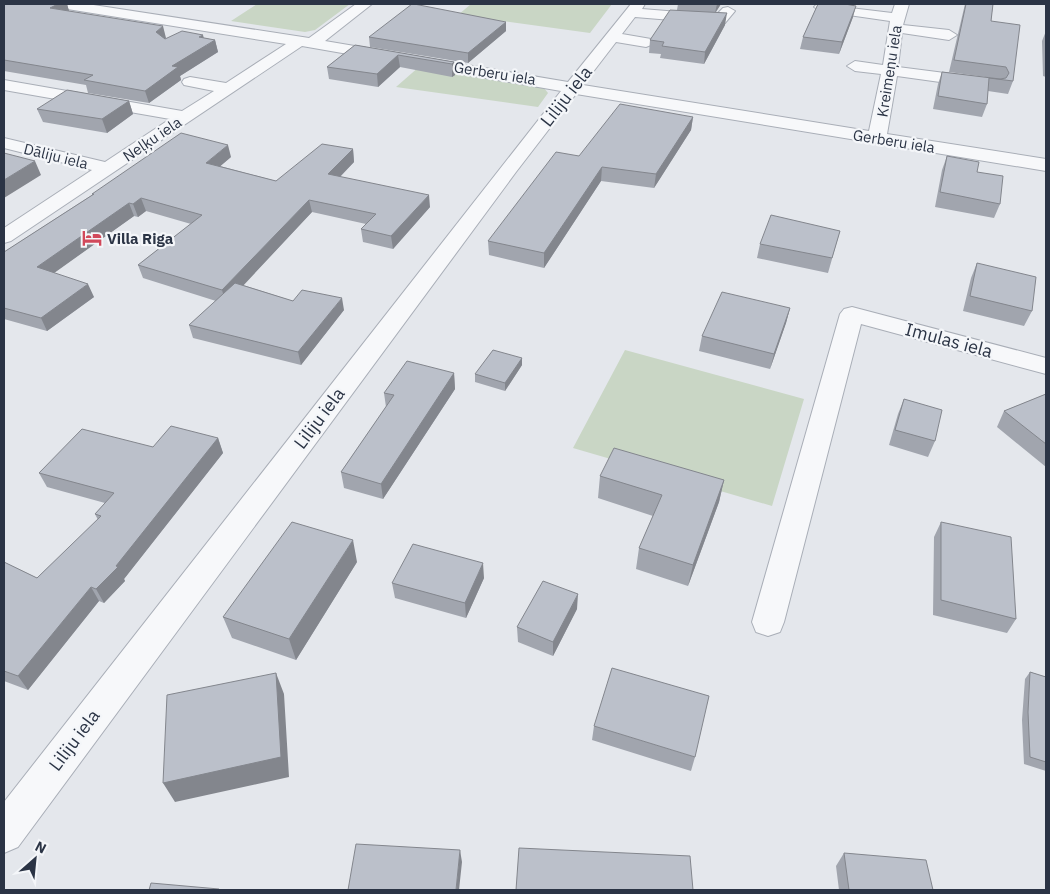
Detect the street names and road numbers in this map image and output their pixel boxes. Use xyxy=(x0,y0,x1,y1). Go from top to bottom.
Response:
street label: Kreimeņu iela xyxy=(872,24,906,118)
street label: Gerberu iela xyxy=(453,57,537,89)
street label: Liliju iela xyxy=(535,61,597,131)
street label: Neļķu iela xyxy=(119,112,185,166)
street label: Gerberu iela xyxy=(852,125,936,157)
street label: Dāliju iela xyxy=(22,139,90,173)
street label: Imulas iela xyxy=(903,317,996,363)
street label: Liliju iela xyxy=(289,383,350,453)
street label: Liliju iela xyxy=(44,705,105,775)

